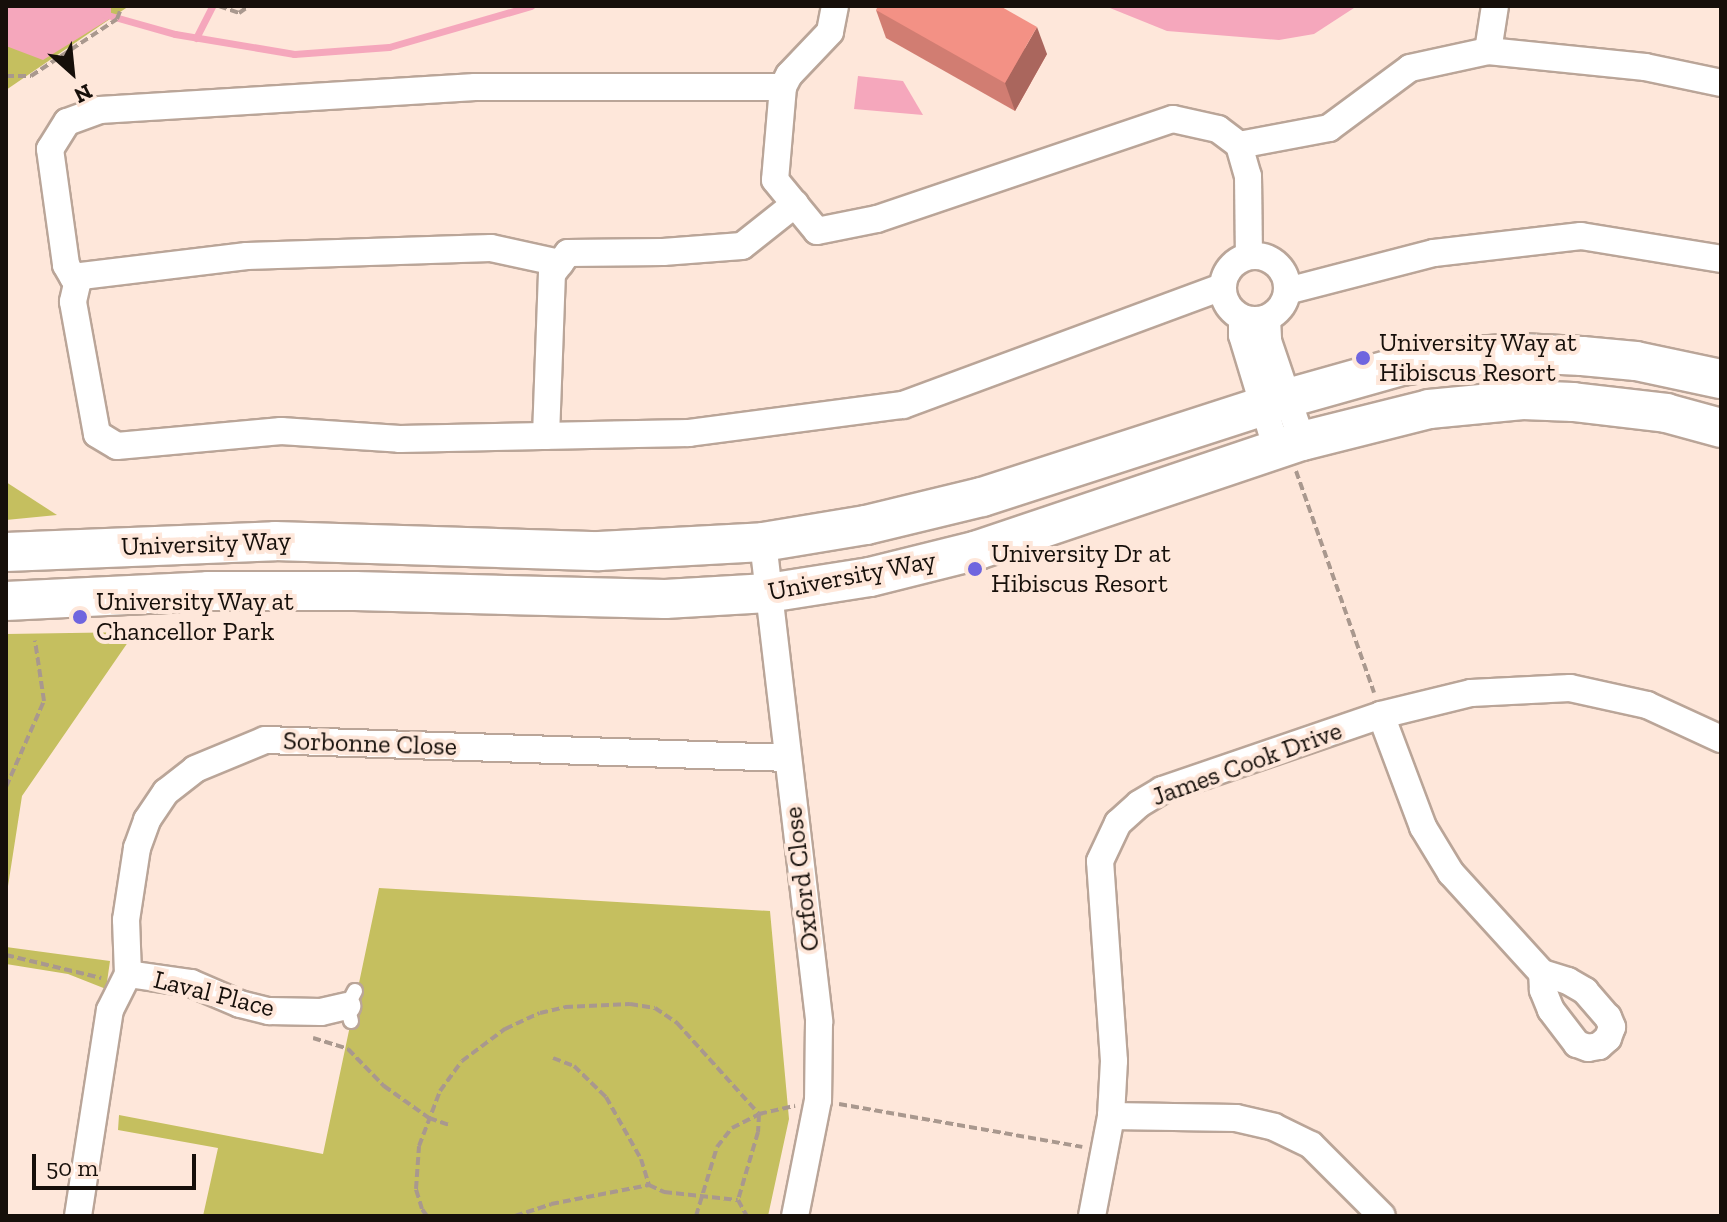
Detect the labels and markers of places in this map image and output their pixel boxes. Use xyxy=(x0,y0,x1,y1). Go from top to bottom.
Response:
place label: University Way at Hibiscus Resort xyxy=(1379,327,1579,388)
marker: University Way at Hibiscus Resort xyxy=(1354,349,1372,367)
place label: University Dr at Hibiscus Resort xyxy=(991,538,1172,600)
marker: University Dr at Hibiscus Resort xyxy=(966,560,984,578)
place label: University Way at Chancellor Park xyxy=(96,586,296,648)
marker: University Way at Chancellor Park xyxy=(71,608,89,626)

